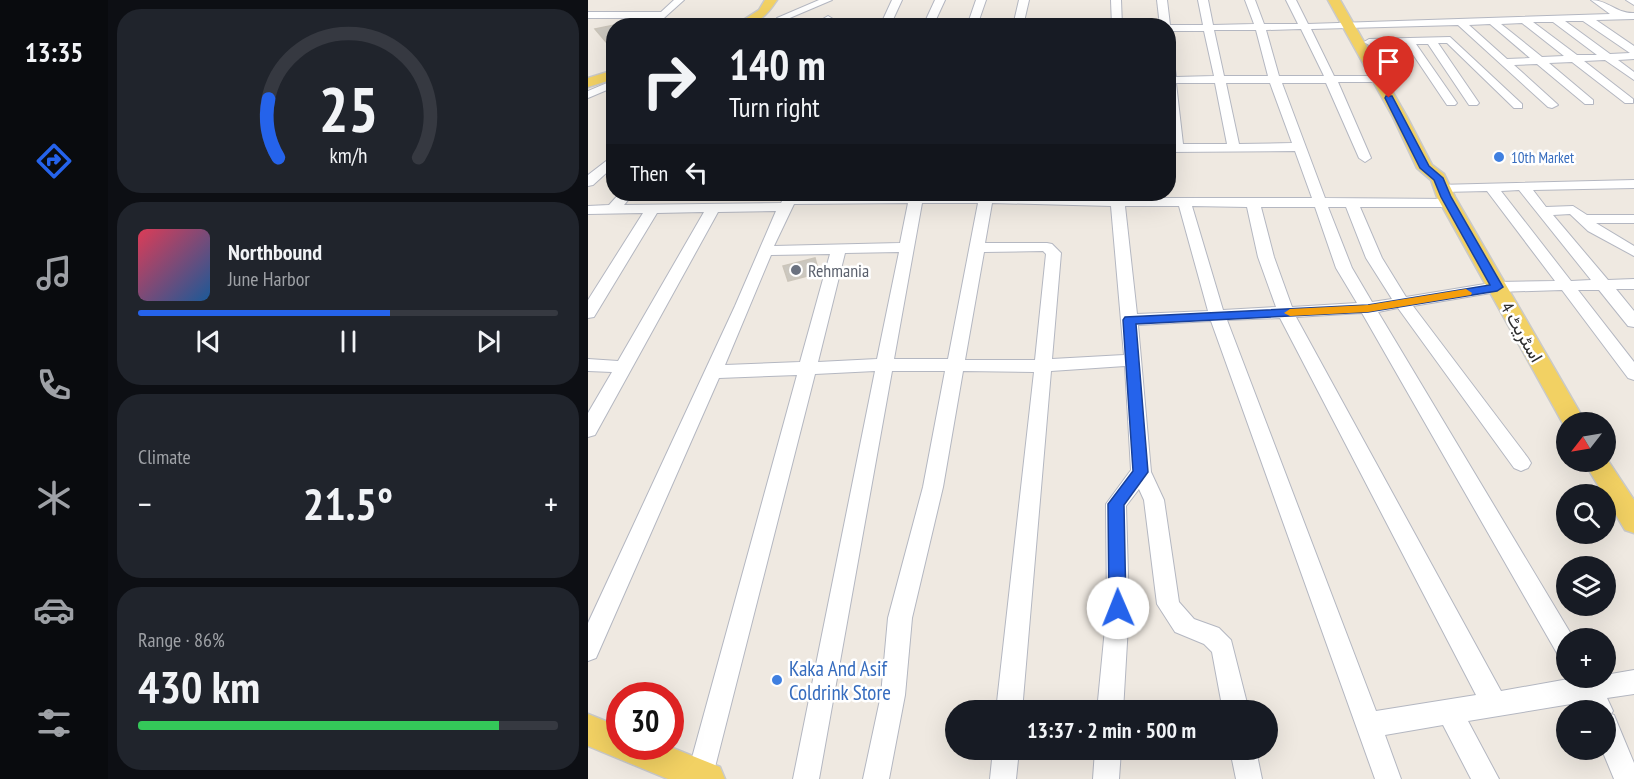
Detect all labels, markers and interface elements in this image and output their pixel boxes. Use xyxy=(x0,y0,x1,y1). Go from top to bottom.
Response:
text: 13:35 xyxy=(25,35,83,69)
pin xyxy=(1363,36,1414,98)
text: 140 m xyxy=(729,37,826,92)
icon: right xyxy=(630,42,708,120)
icon: arrive xyxy=(1372,45,1405,78)
text: 25 xyxy=(318,68,378,149)
text: Turn right xyxy=(729,90,820,124)
icon: directions xyxy=(33,140,75,182)
text: km/h xyxy=(329,141,367,169)
place label: 10th Market xyxy=(1511,148,1574,167)
marker: 10th Market xyxy=(1492,150,1506,164)
icon: left xyxy=(680,156,713,189)
text: Then xyxy=(630,159,668,187)
text: Northbound xyxy=(228,238,322,266)
icon: music xyxy=(33,252,75,294)
place label: Rehmania xyxy=(808,259,869,282)
marker: Rehmania xyxy=(789,263,803,277)
text: June Harbor xyxy=(228,266,310,292)
street label: اسٹریٹ 4 xyxy=(1496,298,1548,366)
icon: previous xyxy=(192,325,225,358)
icon: pause xyxy=(332,325,365,358)
icon: next xyxy=(472,325,505,358)
icon: phone xyxy=(33,364,75,406)
north arrow xyxy=(1556,412,1616,472)
map controls xyxy=(1556,412,1616,760)
text: Climate xyxy=(138,444,191,470)
text: 21.5° xyxy=(303,474,393,532)
icon: climate xyxy=(33,477,75,519)
text: − xyxy=(138,482,152,525)
text: + xyxy=(544,482,558,525)
button: search xyxy=(1556,484,1616,544)
button: layers xyxy=(1556,556,1616,616)
position arrow xyxy=(1086,576,1150,640)
icon: car xyxy=(33,589,75,631)
text: Range · 86% xyxy=(138,627,225,653)
button: + xyxy=(1556,628,1616,688)
place label: Kaka And Asif Coldrink Store xyxy=(789,655,891,706)
text: 430 km xyxy=(138,657,260,715)
marker: Kaka And Asif Coldrink Store xyxy=(770,673,784,687)
speed limit sign: 30 xyxy=(606,682,684,760)
button: − xyxy=(1556,700,1616,760)
icon: filters xyxy=(33,702,75,744)
text: 13:37 · 2 min · 500 m xyxy=(1027,716,1196,744)

